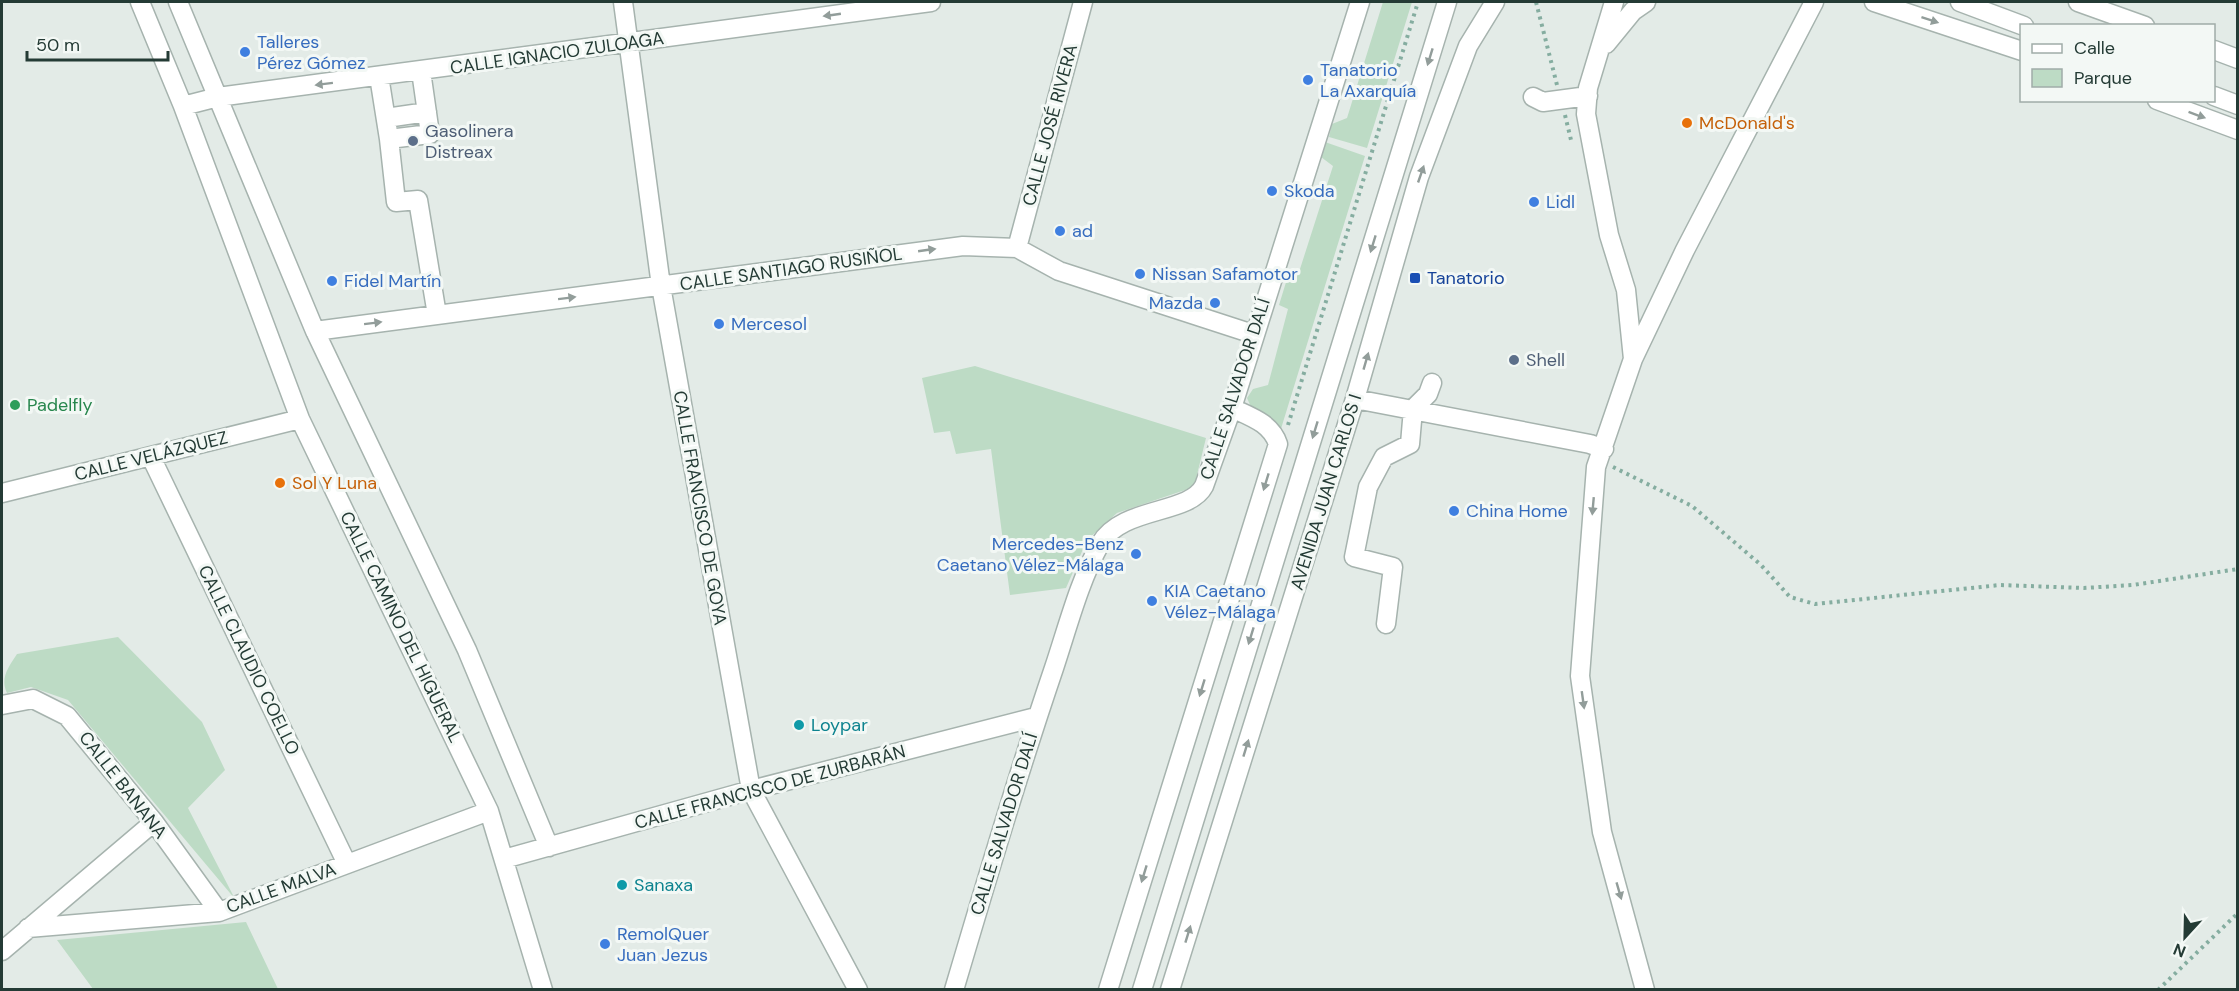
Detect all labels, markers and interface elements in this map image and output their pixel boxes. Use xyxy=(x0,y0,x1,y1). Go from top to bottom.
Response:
one-way arrow xyxy=(822,11,841,20)
one-way arrow xyxy=(1921,15,1939,25)
scale bar xyxy=(27,24,168,62)
legend xyxy=(2020,24,2215,102)
street label: CALLE IGNACIO ZULOAGA xyxy=(449,26,665,80)
place label: Talleres Pérez Gómez xyxy=(257,30,366,75)
text: 50 m xyxy=(36,33,80,57)
text: Calle xyxy=(2074,36,2115,60)
street label: CALLE JOSÉ RIVERA xyxy=(1017,41,1083,209)
marker: Talleres Pérez Gómez xyxy=(238,45,252,59)
one-way arrow xyxy=(1425,48,1434,66)
place label: Tanatorio La Axarquía xyxy=(1320,58,1416,103)
text: Parque xyxy=(2074,66,2132,90)
marker: Tanatorio La Axarquía xyxy=(1301,73,1315,87)
one-way arrow xyxy=(314,79,333,88)
place label: McDonald's xyxy=(1699,111,1795,135)
one-way arrow xyxy=(2188,111,2206,121)
marker: McDonald's xyxy=(1680,116,1694,130)
place label: Gasolinera Distreax xyxy=(425,119,514,164)
marker: Gasolinera Distreax xyxy=(406,134,420,148)
one-way arrow xyxy=(1416,165,1426,183)
place label: Skoda xyxy=(1284,179,1335,203)
marker: Skoda xyxy=(1265,184,1279,198)
place label: Lidl xyxy=(1546,190,1575,214)
marker: Lidl xyxy=(1527,195,1541,209)
place label: ad xyxy=(1072,219,1093,243)
marker: ad xyxy=(1053,224,1067,238)
one-way arrow xyxy=(1368,235,1377,253)
street label: CALLE SANTIAGO RUSIÑOL xyxy=(678,242,904,296)
one-way arrow xyxy=(917,246,936,255)
place label: Nissan Safamotor xyxy=(1152,262,1298,286)
place label: Tanatorio xyxy=(1427,266,1505,290)
marker: Nissan Safamotor xyxy=(1133,267,1147,281)
place label: Fidel Martín xyxy=(344,269,441,293)
marker: Tanatorio xyxy=(1408,271,1422,285)
marker: Fidel Martín xyxy=(325,274,339,288)
place label: Mazda xyxy=(1149,291,1203,315)
one-way arrow xyxy=(557,294,576,303)
street label: CALLE SALVADOR DALÍ xyxy=(1194,294,1276,483)
marker: Mazda xyxy=(1208,296,1222,310)
place label: Mercesol xyxy=(731,312,807,336)
marker: Mercesol xyxy=(712,317,726,331)
one-way arrow xyxy=(364,319,383,328)
place label: Shell xyxy=(1526,348,1565,372)
one-way arrow xyxy=(1362,352,1371,370)
marker: Shell xyxy=(1507,353,1521,367)
street label: CALLE FRANCISCO DE GOYA xyxy=(668,389,732,627)
street label: AVENIDA JUAN CARLOS I xyxy=(1285,391,1367,593)
place label: Padelfly xyxy=(27,393,92,417)
marker: Padelfly xyxy=(8,398,22,412)
one-way arrow xyxy=(1310,421,1319,439)
street label: CALLE VELÁZQUEZ xyxy=(72,425,230,487)
place label: Sol Y Luna xyxy=(292,471,377,495)
one-way arrow xyxy=(1261,473,1271,491)
marker: Sol Y Luna xyxy=(273,476,287,490)
one-way arrow xyxy=(1589,496,1598,515)
place label: China Home xyxy=(1466,499,1568,523)
marker: China Home xyxy=(1447,504,1461,518)
street label: CALLE CAMINO DEL HIGUERAL xyxy=(334,507,468,747)
place label: Mercedes-Benz Caetano Vélez-Málaga xyxy=(937,532,1124,577)
marker: Mercedes-Benz Caetano Vélez-Málaga xyxy=(1129,547,1143,561)
street label: CALLE CLAUDIO COELLO xyxy=(193,561,305,759)
place label: KIA Caetano Vélez-Málaga xyxy=(1164,579,1276,624)
marker: KIA Caetano Vélez-Málaga xyxy=(1145,594,1159,608)
one-way arrow xyxy=(1246,627,1255,645)
one-way arrow xyxy=(1197,679,1206,697)
one-way arrow xyxy=(1579,691,1588,710)
place label: Loypar xyxy=(811,713,868,737)
marker: Loypar xyxy=(792,718,806,732)
street label: CALLE BANANA xyxy=(74,726,172,844)
street label: CALLE SALVADOR DALÍ xyxy=(965,729,1043,918)
street label: CALLE FRANCISCO DE ZURBARÁN xyxy=(632,739,908,835)
one-way arrow xyxy=(1242,739,1251,757)
street label: CALLE MALVA xyxy=(223,857,339,919)
one-way arrow xyxy=(1139,865,1148,883)
place label: Sanaxa xyxy=(634,873,693,897)
marker: Sanaxa xyxy=(615,878,629,892)
one-way arrow xyxy=(1615,882,1624,900)
north arrow xyxy=(2155,907,2215,967)
place label: RemolQuer Juan Jezus xyxy=(617,922,710,967)
one-way arrow xyxy=(1183,925,1193,943)
marker: RemolQuer Juan Jezus xyxy=(598,937,612,951)
text: N xyxy=(2170,939,2189,962)

